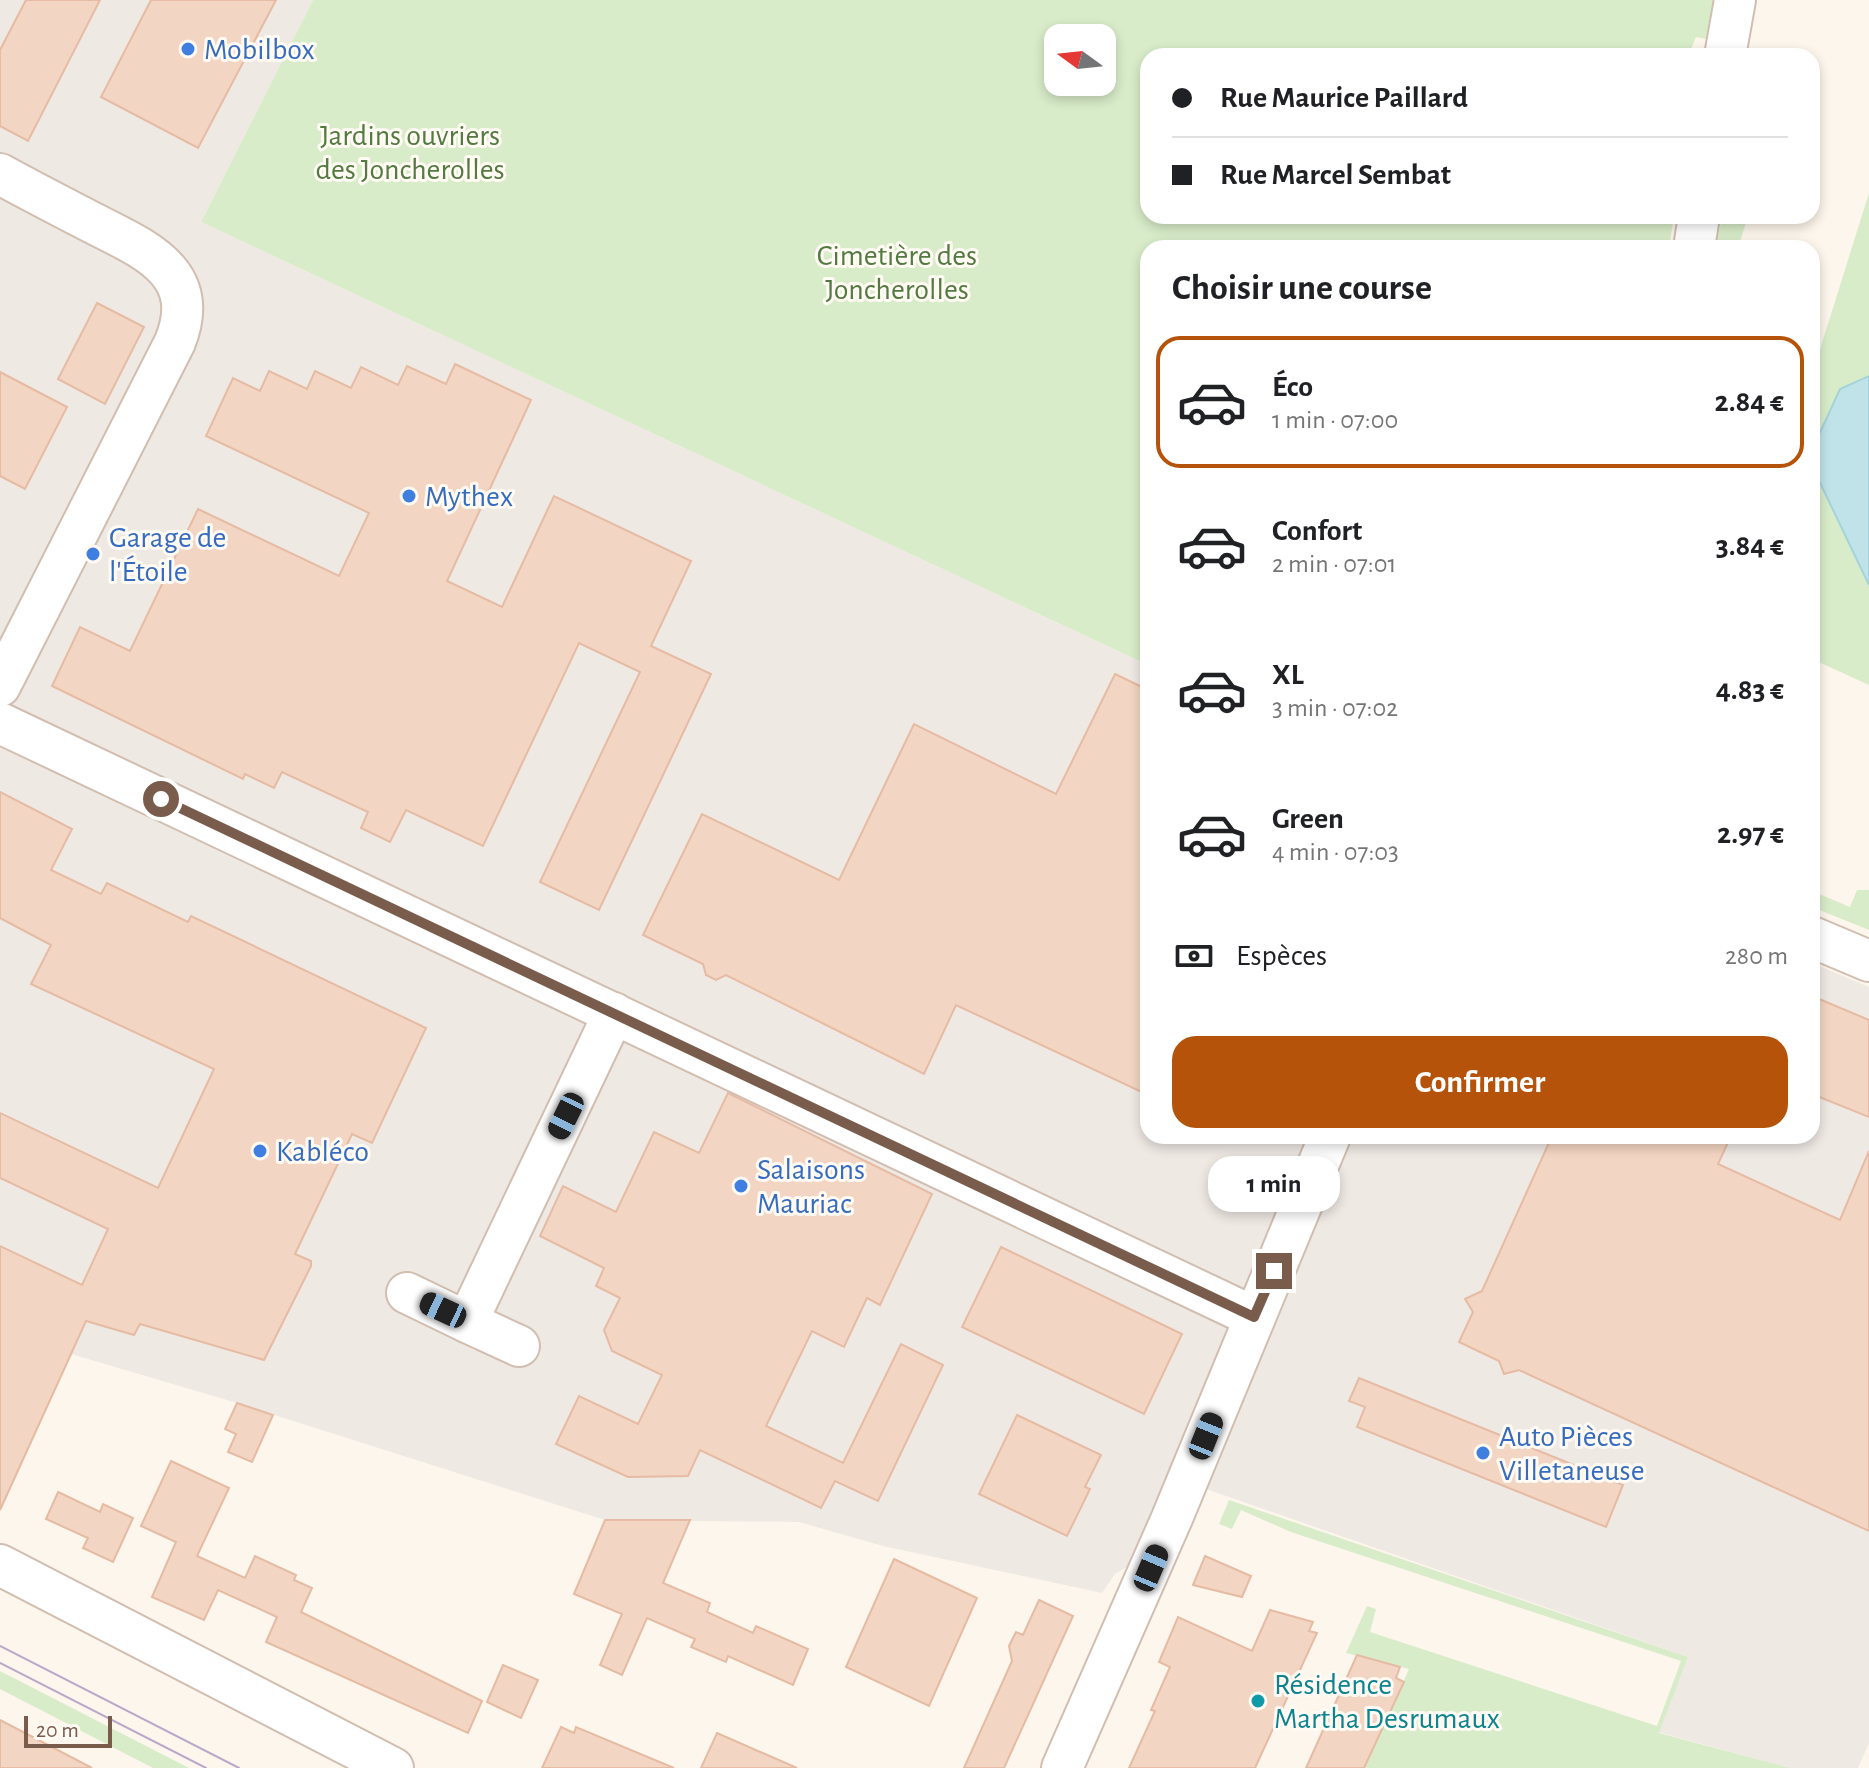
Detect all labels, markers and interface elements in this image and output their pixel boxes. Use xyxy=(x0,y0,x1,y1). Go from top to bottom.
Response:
north arrow xyxy=(1044,24,1116,96)
map controls xyxy=(1044,24,1116,96)
place label: Mobilbox xyxy=(204,35,315,65)
marker: Mobilbox xyxy=(179,40,197,58)
text: Rue Maurice Paillard xyxy=(1220,83,1468,113)
park label: Jardins ouvriers des Joncherolles xyxy=(315,121,505,185)
text: Rue Marcel Sembat xyxy=(1220,160,1451,190)
park label: Cimetière des Joncherolles xyxy=(817,241,977,305)
text: Choisir une course xyxy=(1172,270,1432,306)
icon: car xyxy=(1176,366,1248,438)
text: Éco xyxy=(1272,372,1313,402)
text: 2.84 € xyxy=(1715,387,1784,417)
text: 1 min · 07:00 xyxy=(1272,407,1398,433)
place label: Mythex xyxy=(425,482,513,512)
marker: Mythex xyxy=(400,487,418,505)
icon: car xyxy=(1176,510,1248,582)
text: Confort xyxy=(1272,516,1362,546)
place label: Garage de l'Étoile xyxy=(109,523,226,587)
text: 3.84 € xyxy=(1716,531,1784,561)
marker: Garage de l'Étoile xyxy=(84,545,102,563)
text: 2 min · 07:01 xyxy=(1272,551,1396,577)
icon: car xyxy=(1176,654,1248,726)
text: XL xyxy=(1272,660,1304,690)
text: 4.83 € xyxy=(1716,675,1784,705)
text: 3 min · 07:02 xyxy=(1272,695,1398,721)
route start xyxy=(143,781,179,817)
icon: car xyxy=(1176,798,1248,870)
text: Green xyxy=(1272,804,1344,834)
text: 2.97 € xyxy=(1717,819,1784,849)
text: 4 min · 07:03 xyxy=(1272,839,1399,865)
icon: cash xyxy=(1172,934,1216,978)
text: Espèces xyxy=(1236,941,1327,971)
text: 280 m xyxy=(1725,943,1788,969)
button: Confirmer xyxy=(1172,1036,1788,1128)
car xyxy=(545,1089,587,1143)
place label: Kabléco xyxy=(276,1137,369,1167)
marker: Kabléco xyxy=(251,1142,269,1160)
place label: Salaisons Mauriac xyxy=(757,1155,865,1219)
callout: 1 min xyxy=(1208,1155,1340,1211)
text: 1 min xyxy=(1247,1171,1301,1197)
marker: Salaisons Mauriac xyxy=(732,1177,750,1195)
route end xyxy=(1256,1253,1292,1289)
car xyxy=(416,1289,470,1331)
car xyxy=(1186,1409,1226,1463)
place label: Auto Pièces Villetaneuse xyxy=(1499,1422,1645,1486)
marker: Auto Pièces Villetaneuse xyxy=(1474,1444,1492,1462)
car xyxy=(1131,1541,1171,1595)
place label: Résidence Martha Desrumaux xyxy=(1274,1670,1500,1734)
marker: Résidence Martha Desrumaux xyxy=(1249,1692,1267,1710)
scale bar xyxy=(24,1712,112,1748)
text: 20 m xyxy=(36,1719,79,1741)

